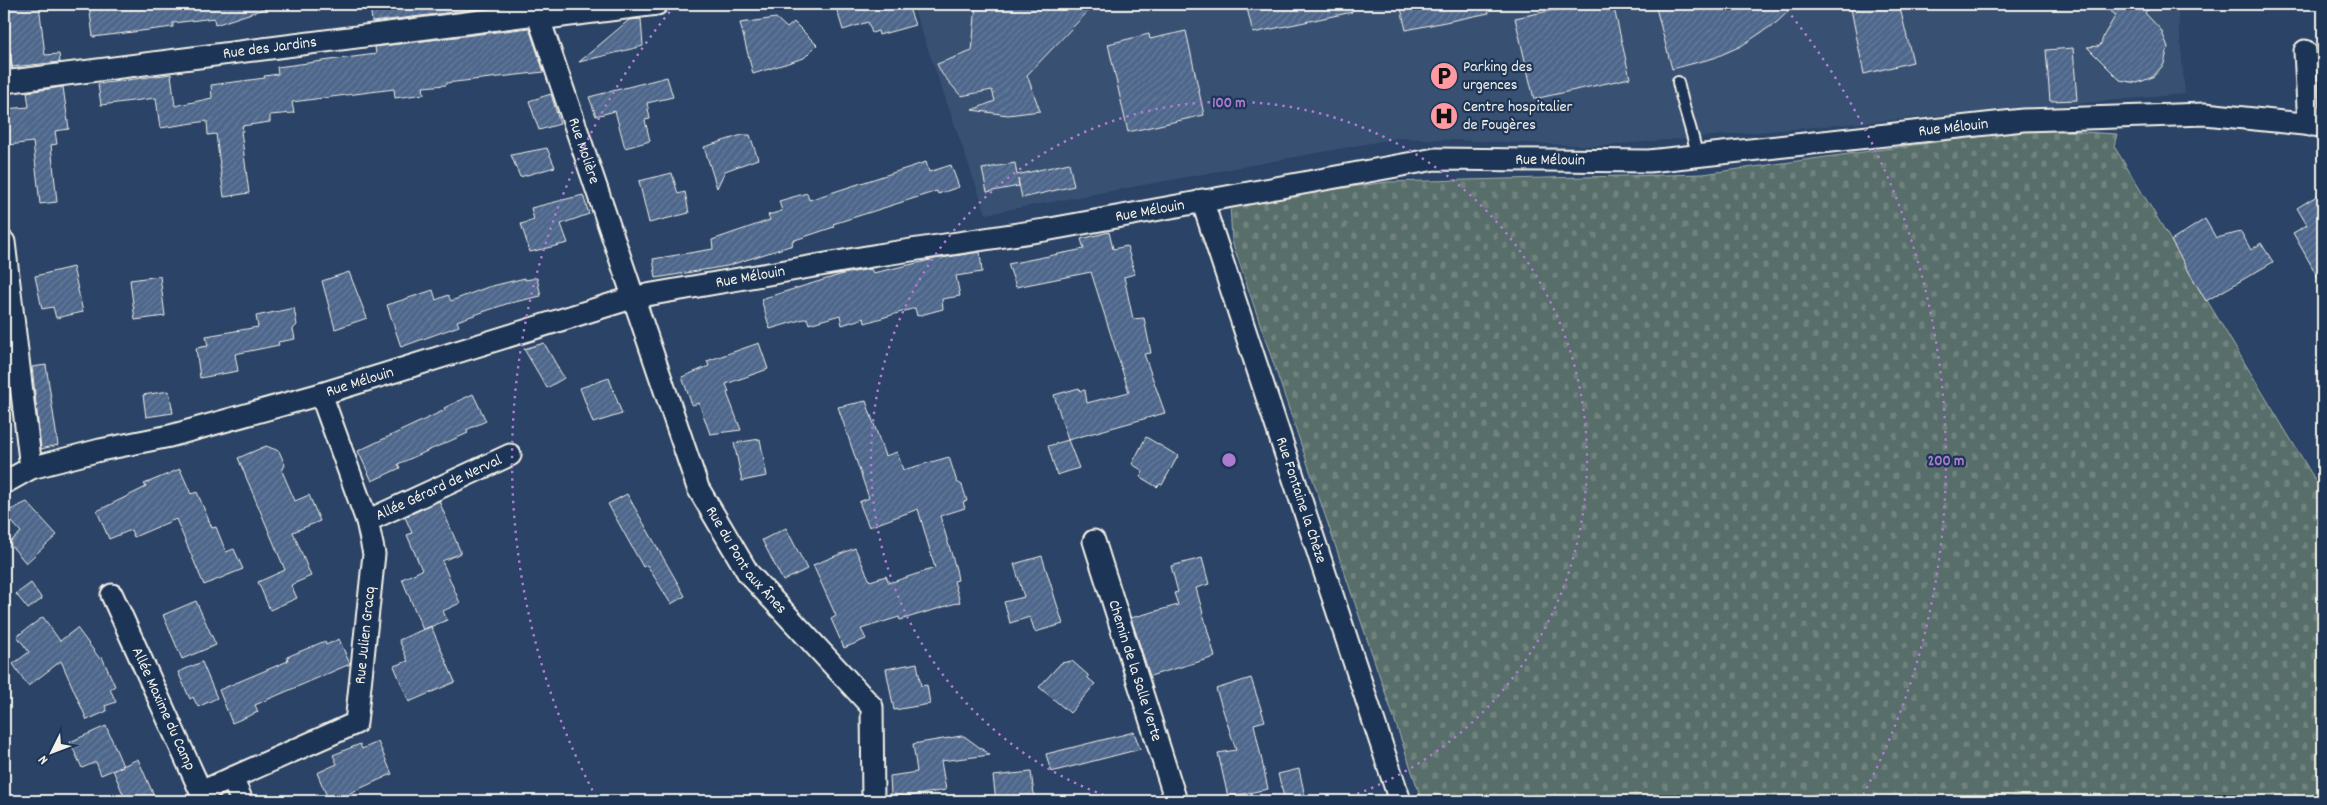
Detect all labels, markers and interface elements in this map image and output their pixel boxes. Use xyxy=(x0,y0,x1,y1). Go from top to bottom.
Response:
street label: Rue des Jardins xyxy=(222,31,318,65)
place label: Parking des urgences xyxy=(1463,56,1533,97)
parking icon: Parking des urgences xyxy=(1429,61,1459,91)
text: 100 m xyxy=(1212,93,1246,115)
place label: Centre hospitalier de Fougères xyxy=(1463,96,1573,137)
hospital icon: Centre hospitalier de Fougères xyxy=(1429,101,1459,131)
street label: Rue Mélouin xyxy=(1917,112,1989,143)
street label: Rue Molière xyxy=(562,115,606,187)
street label: Rue Mélouin xyxy=(1515,148,1585,172)
street label: Rue Mélouin xyxy=(1113,193,1186,228)
street label: Rue Mélouin xyxy=(714,260,787,294)
street label: Rue Mélouin xyxy=(323,361,397,403)
street label: Rue Fontaine la Chèze xyxy=(1269,434,1332,566)
street label: Allée Gérard de Nerval xyxy=(372,449,506,527)
centre of rings xyxy=(1220,451,1238,469)
text: 200 m xyxy=(1928,451,1964,473)
street label: Rue du Pont aux Ânes xyxy=(700,502,792,620)
street label: Rue Julien Gracq xyxy=(349,585,382,685)
street label: Chemin de la Salle Verte xyxy=(1102,597,1168,744)
street label: Allée Maxime du Camp xyxy=(126,643,201,774)
north arrow xyxy=(28,728,78,778)
text: N xyxy=(34,750,54,769)

